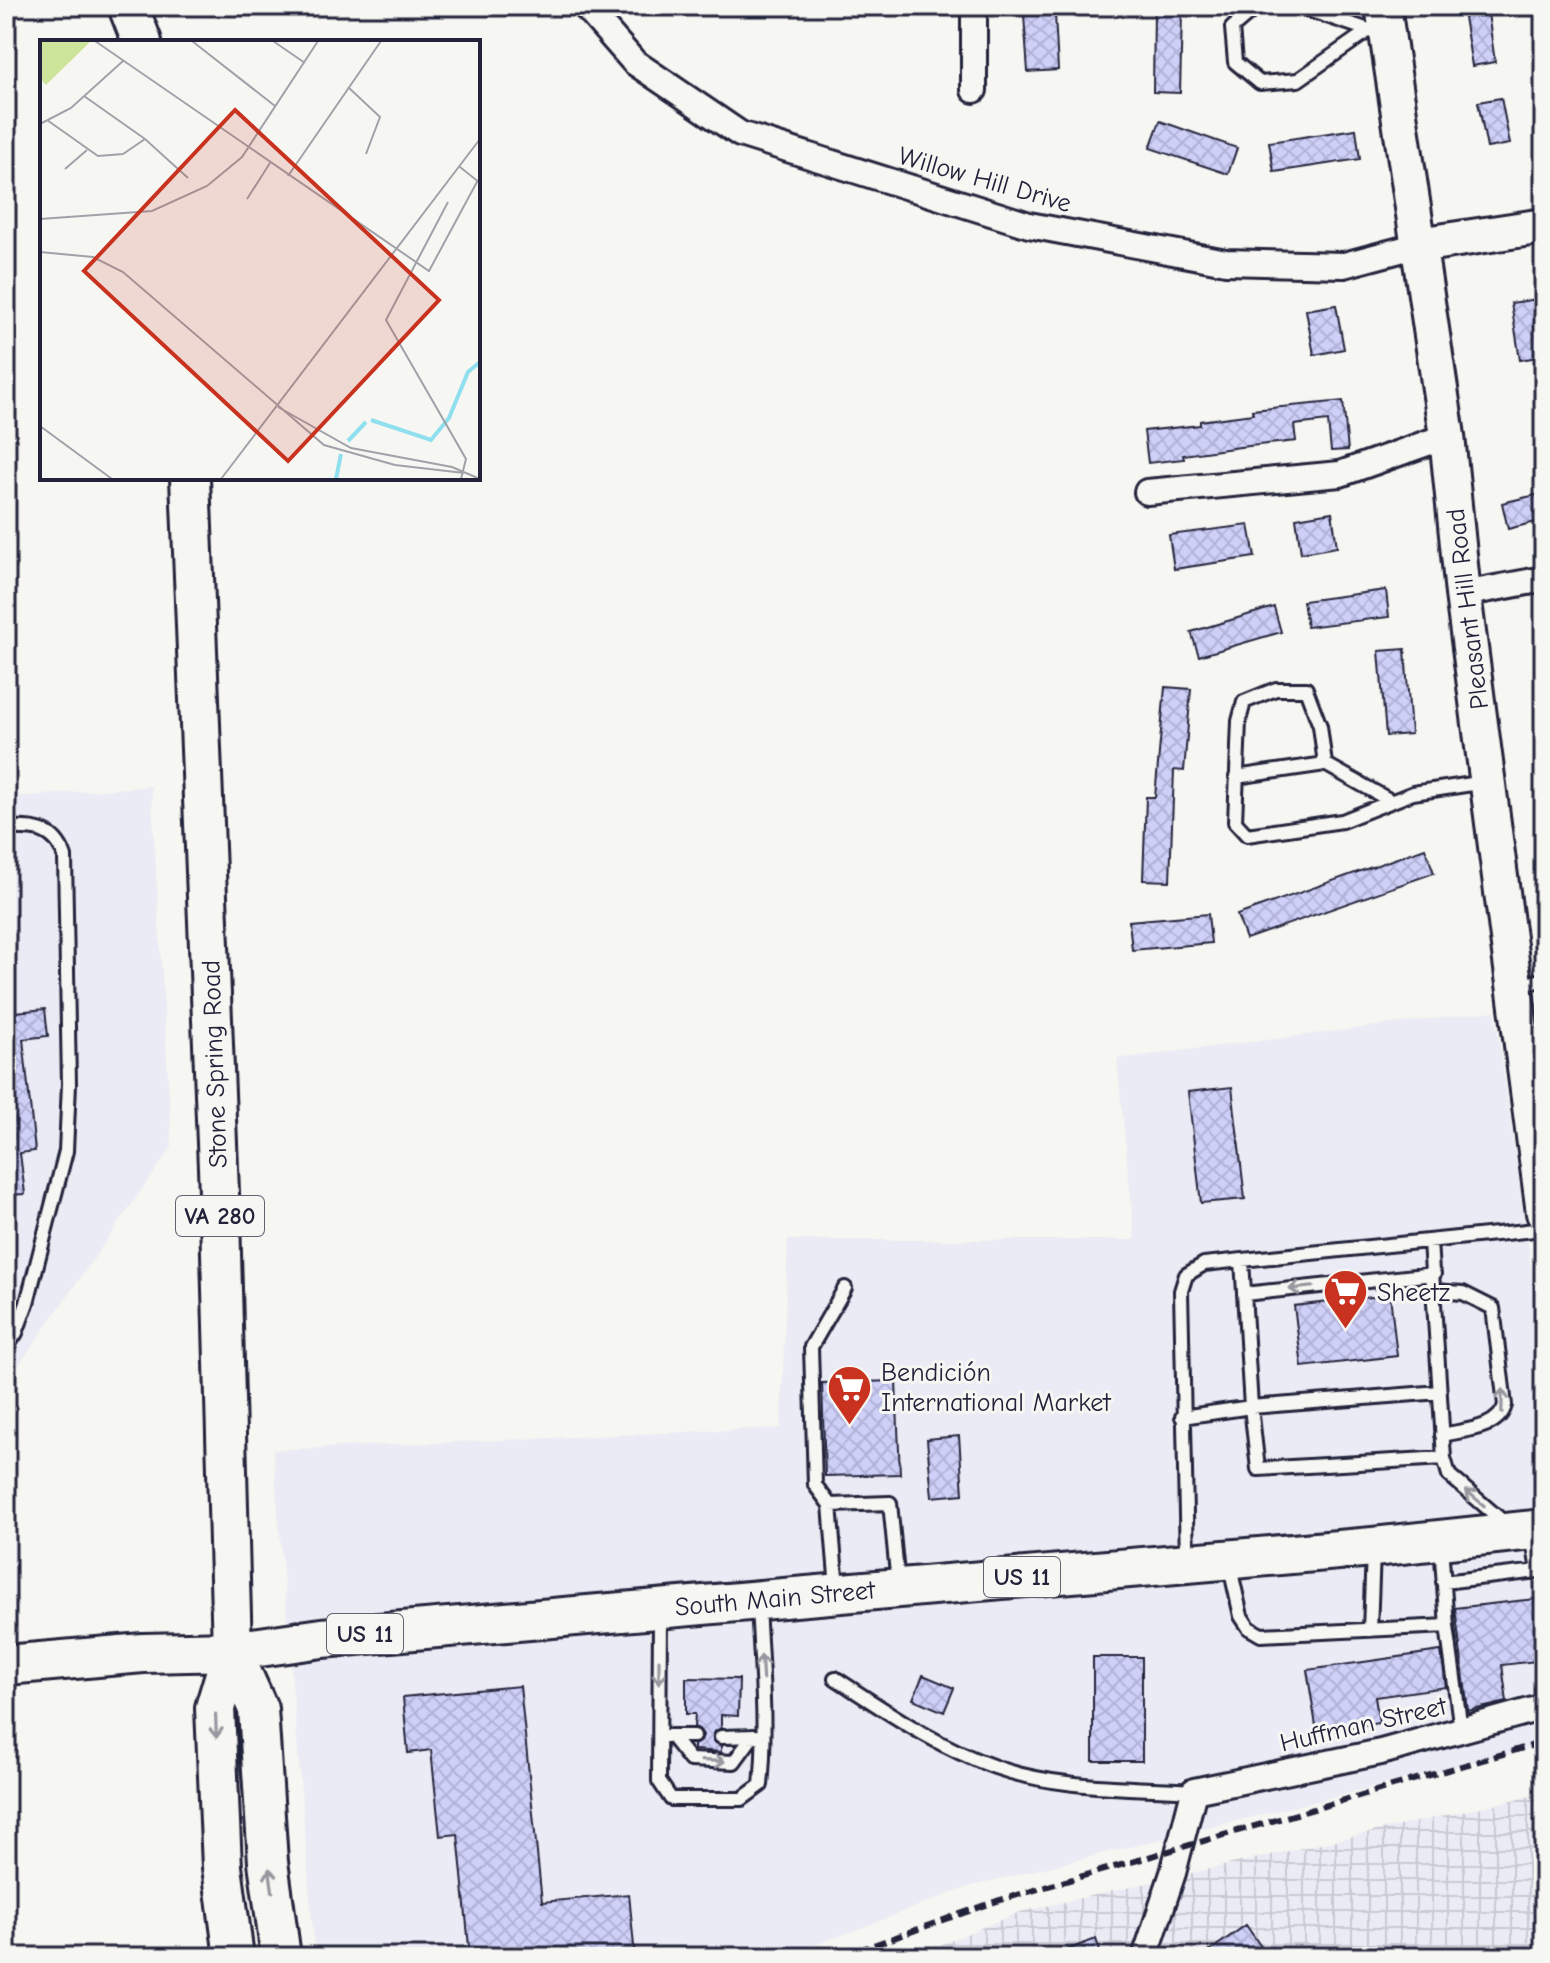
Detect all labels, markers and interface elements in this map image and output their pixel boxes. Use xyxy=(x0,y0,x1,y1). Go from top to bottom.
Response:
inset map xyxy=(40,40,480,480)
street label: Willow Hill Drive xyxy=(895,141,1075,219)
street label: Pleasant Hill Road xyxy=(1441,507,1495,711)
street label: Stone Spring Road xyxy=(196,959,234,1169)
road number: VA 280 xyxy=(176,1196,264,1236)
supermarket icon: Sheetz xyxy=(1322,1268,1370,1331)
place label: Sheetz xyxy=(1377,1278,1450,1308)
one-way arrow xyxy=(1288,1281,1314,1296)
place label: Bendición International Market xyxy=(881,1358,1112,1418)
supermarket icon: Bendición International Market xyxy=(826,1363,874,1426)
one-way arrow xyxy=(1495,1389,1510,1415)
one-way arrow xyxy=(1466,1489,1486,1507)
road number: US 11 xyxy=(984,1557,1060,1597)
street label: South Main Street xyxy=(674,1575,878,1623)
road number: US 11 xyxy=(327,1614,403,1654)
one-way arrow xyxy=(754,1654,769,1681)
one-way arrow xyxy=(651,1658,667,1685)
street label: Huffman Street xyxy=(1277,1691,1451,1759)
one-way arrow xyxy=(208,1712,223,1739)
one-way arrow xyxy=(699,1754,726,1769)
one-way arrow xyxy=(263,1868,278,1893)

